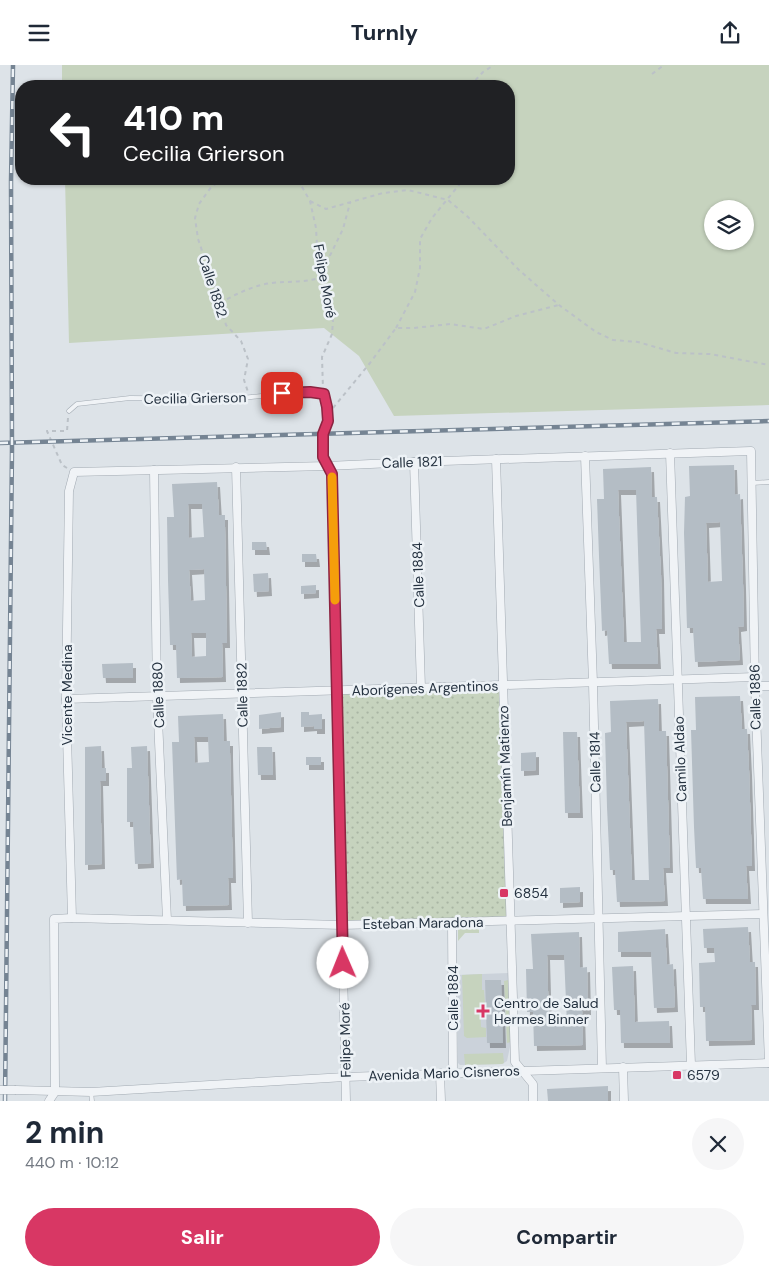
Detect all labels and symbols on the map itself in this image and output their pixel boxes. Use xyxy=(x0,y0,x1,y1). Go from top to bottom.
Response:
street label: Felipe Moré xyxy=(310,242,340,320)
street label: Calle 1882 xyxy=(194,252,232,320)
pin xyxy=(261,372,303,414)
street label: Cecilia Grierson xyxy=(143,388,247,408)
street label: Calle 1821 xyxy=(381,452,443,472)
street label: Calle 1884 xyxy=(408,541,428,608)
street label: Vicente Medina xyxy=(58,644,76,746)
street label: Calle 1880 xyxy=(148,661,168,729)
street label: Calle 1882 xyxy=(232,662,252,728)
street label: Calle 1886 xyxy=(745,664,765,730)
street label: Aborígenes Argentinos xyxy=(351,676,499,700)
street label: Benjamín Matienzo xyxy=(494,705,516,827)
street label: Camilo Aldao xyxy=(670,716,690,802)
street label: Calle 1814 xyxy=(585,731,605,793)
place label: 6854 xyxy=(514,884,549,902)
marker: 6854 xyxy=(498,887,510,899)
street label: Esteban Maradona xyxy=(362,913,484,933)
position arrow xyxy=(316,936,368,988)
street label: Calle 1884 xyxy=(444,965,462,1031)
place label: Centro de Salud Hermes Binner xyxy=(494,994,599,1028)
street label: Felipe Moré xyxy=(335,1002,355,1078)
marker: Centro de Salud Hermes Binner xyxy=(476,1004,490,1018)
street label: Avenida Mario Cisneros xyxy=(368,1061,520,1085)
place label: 6579 xyxy=(687,1066,720,1084)
marker: 6579 xyxy=(671,1069,683,1081)

